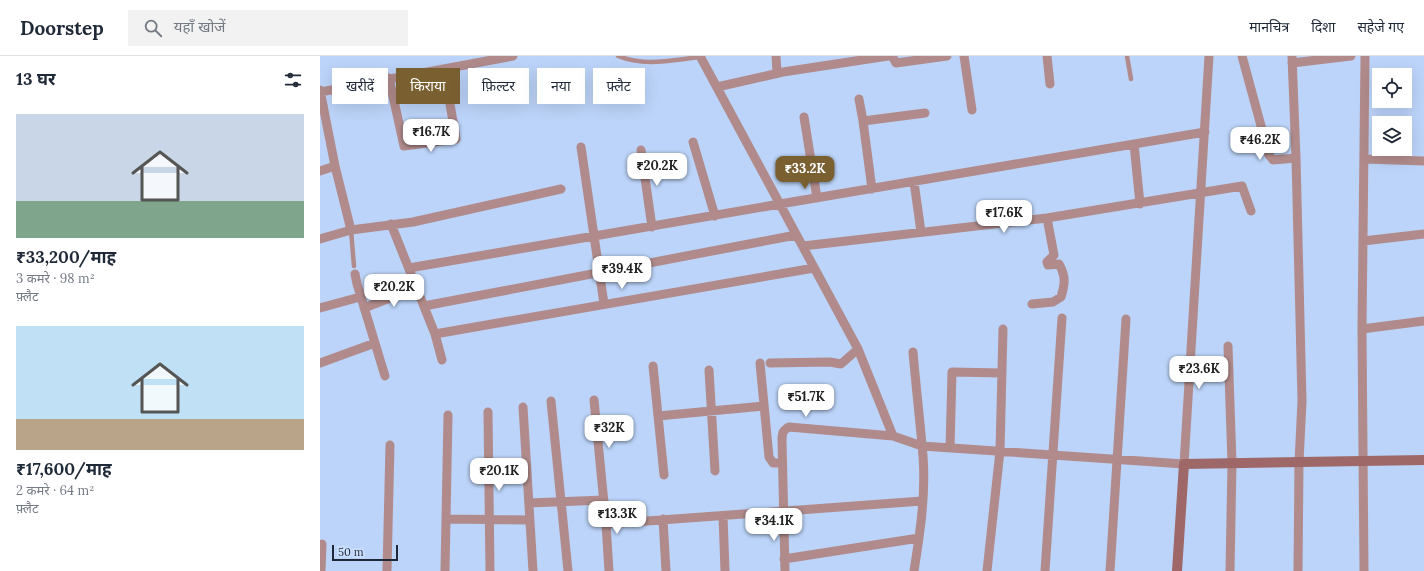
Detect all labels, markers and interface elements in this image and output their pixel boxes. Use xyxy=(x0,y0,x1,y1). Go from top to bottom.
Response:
search box xyxy=(128,10,408,46)
text: Doorstep xyxy=(20,16,104,40)
icon: search xyxy=(142,17,164,39)
text: यहाँ खोजें xyxy=(174,17,225,36)
text: मानचित्र xyxy=(1249,18,1289,36)
text: दिशा xyxy=(1311,18,1335,36)
text: सहेजे गए xyxy=(1357,18,1404,36)
text: 13 घर xyxy=(16,68,55,90)
chip: खरीदें xyxy=(332,68,388,104)
chip: किराया xyxy=(396,68,460,104)
chip: फ़िल्टर xyxy=(468,68,529,104)
chip: नया xyxy=(537,68,585,104)
chip: फ़्लैट xyxy=(593,68,645,104)
map controls xyxy=(1372,68,1412,156)
button: locate xyxy=(1372,68,1412,108)
icon: filters xyxy=(282,69,304,91)
button: layers xyxy=(1372,116,1412,156)
pin: ₹16.7K xyxy=(398,119,464,153)
text: ₹16.7K xyxy=(412,123,450,140)
pin: ₹46.2K xyxy=(1227,127,1293,161)
text: ₹46.2K xyxy=(1239,131,1281,148)
icon: home xyxy=(124,140,196,212)
pin: ₹20.2K xyxy=(624,153,690,187)
pin: ₹33.2K xyxy=(772,156,838,190)
text: ₹20.2K xyxy=(636,157,678,174)
text: ₹33.2K xyxy=(784,160,826,177)
pin: ₹17.6K xyxy=(971,200,1037,234)
text: ₹17.6K xyxy=(985,204,1023,221)
text: ₹33,200/माह xyxy=(16,246,116,268)
pin: ₹39.4K xyxy=(589,256,655,290)
text: ₹39.4K xyxy=(601,260,643,277)
text: 3 कमरे · 98 m² xyxy=(16,270,95,287)
pin: ₹20.2K xyxy=(361,274,427,308)
text: ₹20.2K xyxy=(373,278,415,295)
text: फ़्लैट xyxy=(16,288,39,305)
icon: home xyxy=(124,352,196,424)
pin: ₹23.6K xyxy=(1166,356,1232,390)
text: ₹23.6K xyxy=(1178,360,1220,377)
pin: ₹51.7K xyxy=(773,384,839,418)
text: ₹51.7K xyxy=(787,388,825,405)
pin: ₹32K xyxy=(585,415,633,449)
text: ₹32K xyxy=(594,419,624,436)
text: ₹17,600/माह xyxy=(16,458,112,480)
pin: ₹20.1K xyxy=(466,458,532,492)
text: ₹20.1K xyxy=(479,462,519,479)
text: 2 कमरे · 64 m² xyxy=(16,482,94,499)
text: फ़्लैट xyxy=(16,500,39,517)
pin: ₹13.3K xyxy=(584,501,650,535)
text: ₹13.3K xyxy=(597,505,637,522)
pin: ₹34.1K xyxy=(741,508,807,542)
text: ₹34.1K xyxy=(754,512,794,529)
scale bar xyxy=(332,543,398,562)
text: 50 m xyxy=(338,545,364,559)

